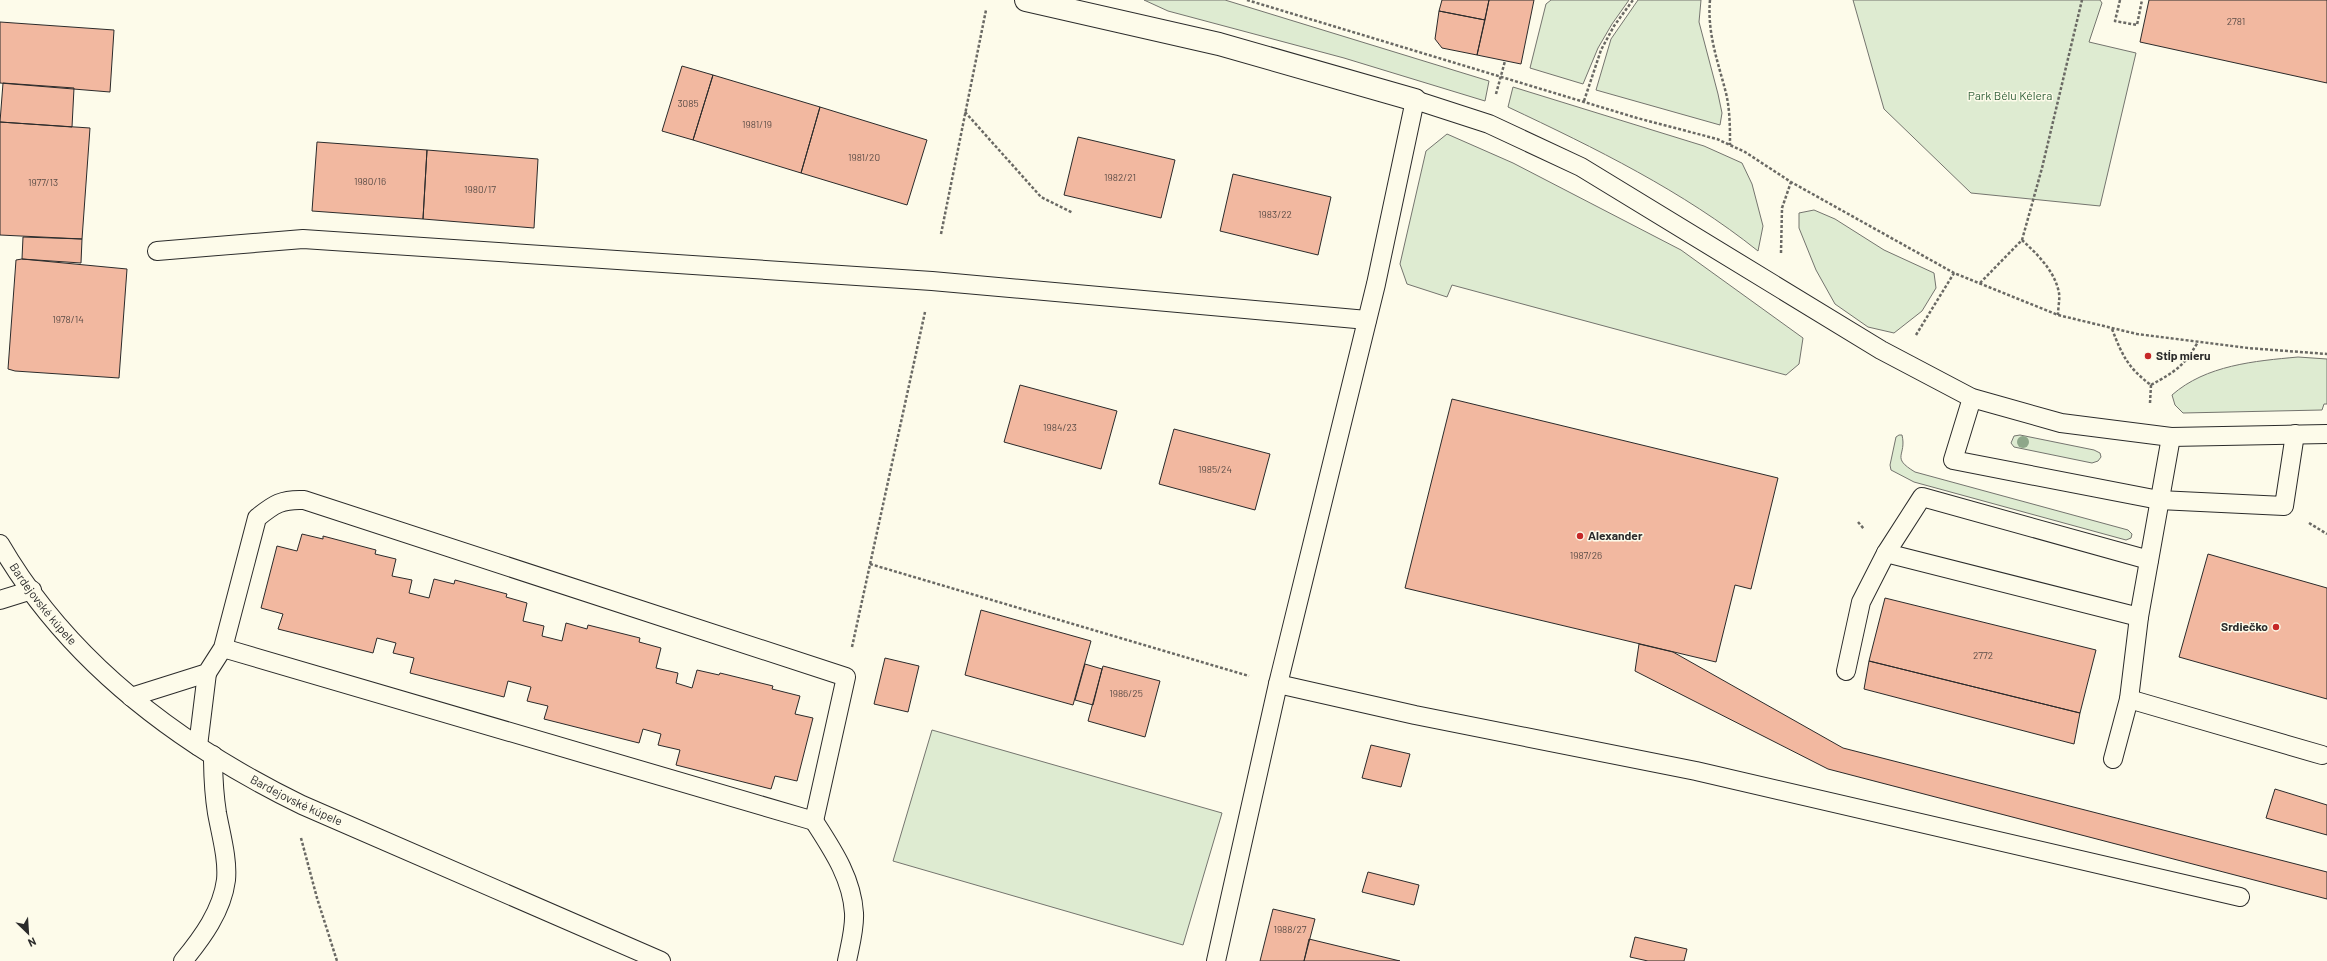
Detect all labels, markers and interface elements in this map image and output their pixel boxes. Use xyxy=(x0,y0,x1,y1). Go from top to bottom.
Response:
house number: 2781 xyxy=(2227,15,2245,27)
park label: Park Bélu Kélera xyxy=(1968,88,2052,102)
house number: 3085 xyxy=(677,97,699,109)
house number: 1981/19 xyxy=(742,118,772,130)
house number: 1981/20 xyxy=(848,151,880,163)
house number: 1982/21 xyxy=(1104,171,1136,183)
house number: 1980/16 xyxy=(354,175,386,187)
house number: 1977/13 xyxy=(28,176,58,188)
house number: 1980/17 xyxy=(464,183,496,195)
house number: 1983/22 xyxy=(1258,208,1292,220)
house number: 1978/14 xyxy=(52,313,84,325)
place label: Stĺp mieru xyxy=(2156,348,2211,362)
marker: Stĺp mieru xyxy=(2143,351,2153,361)
house number: 1984/23 xyxy=(1043,421,1077,433)
house number: 1985/24 xyxy=(1198,463,1232,475)
place label: Alexander xyxy=(1588,528,1643,542)
marker: Alexander xyxy=(1575,531,1585,541)
house number: 1987/26 xyxy=(1570,549,1602,561)
street label: Bardejovské kúpele xyxy=(7,560,80,647)
place label: Srdiečko xyxy=(2221,619,2268,633)
marker: Srdiečko xyxy=(2271,622,2281,632)
house number: 2772 xyxy=(1973,649,1993,661)
house number: 1986/25 xyxy=(1109,687,1143,699)
street label: Bardejovské kúpele xyxy=(248,771,345,828)
north arrow xyxy=(8,913,48,953)
house number: 1988/27 xyxy=(1273,923,1307,935)
text: N xyxy=(26,935,39,950)

